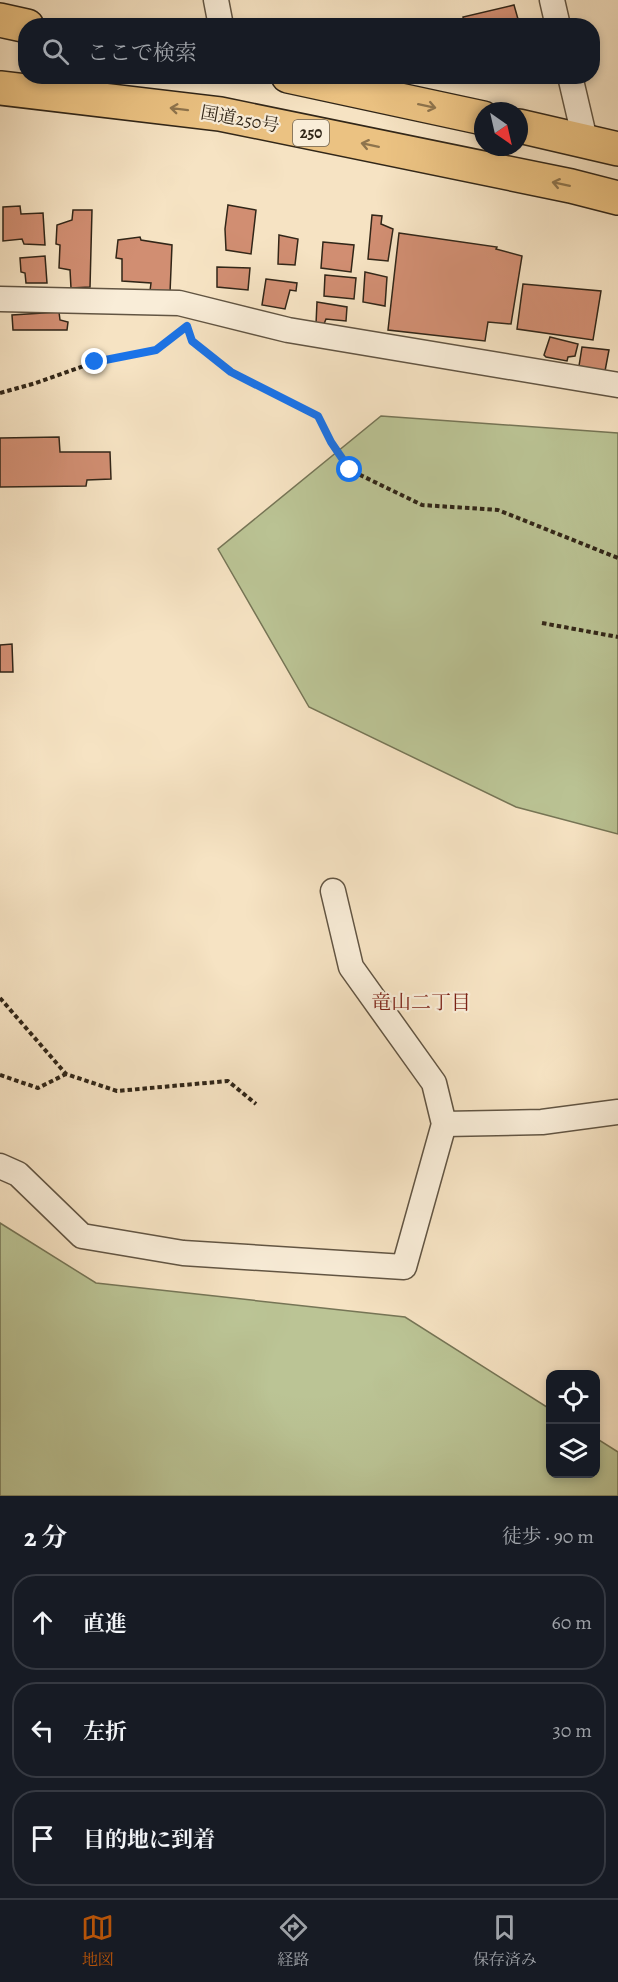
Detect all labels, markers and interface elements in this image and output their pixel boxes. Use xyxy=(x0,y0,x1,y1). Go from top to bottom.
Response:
search box xyxy=(18,18,600,84)
icon: search xyxy=(39,35,72,68)
text: ここで検索 xyxy=(87,38,197,68)
street label: 国道250号 xyxy=(199,100,281,138)
one-way arrow xyxy=(417,101,436,112)
north arrow xyxy=(474,102,528,156)
one-way arrow xyxy=(169,103,189,114)
road number: 250 xyxy=(293,120,329,146)
one-way arrow xyxy=(361,139,380,150)
one-way arrow xyxy=(552,178,572,189)
route end xyxy=(81,348,107,374)
route start xyxy=(336,456,362,482)
district label: 竜山二丁目 xyxy=(371,989,471,1016)
map controls xyxy=(546,1370,600,1478)
button: locate xyxy=(546,1370,600,1424)
button: layers xyxy=(546,1424,600,1478)
text: 2 分 xyxy=(24,1520,67,1555)
text: 徒歩 · 90 m xyxy=(502,1523,594,1550)
icon: ahead xyxy=(26,1606,59,1639)
text: 直進 xyxy=(83,1609,127,1639)
text: 60 m xyxy=(552,1609,592,1636)
icon: left xyxy=(26,1714,59,1747)
text: 左折 xyxy=(83,1717,127,1747)
text: 30 m xyxy=(552,1717,592,1744)
icon: arrive xyxy=(26,1822,59,1855)
text: 目的地に到着 xyxy=(83,1825,215,1855)
tab: 地図 xyxy=(81,1911,114,1971)
tab: 経路 xyxy=(277,1911,310,1971)
tab: 保存済み xyxy=(473,1911,537,1971)

